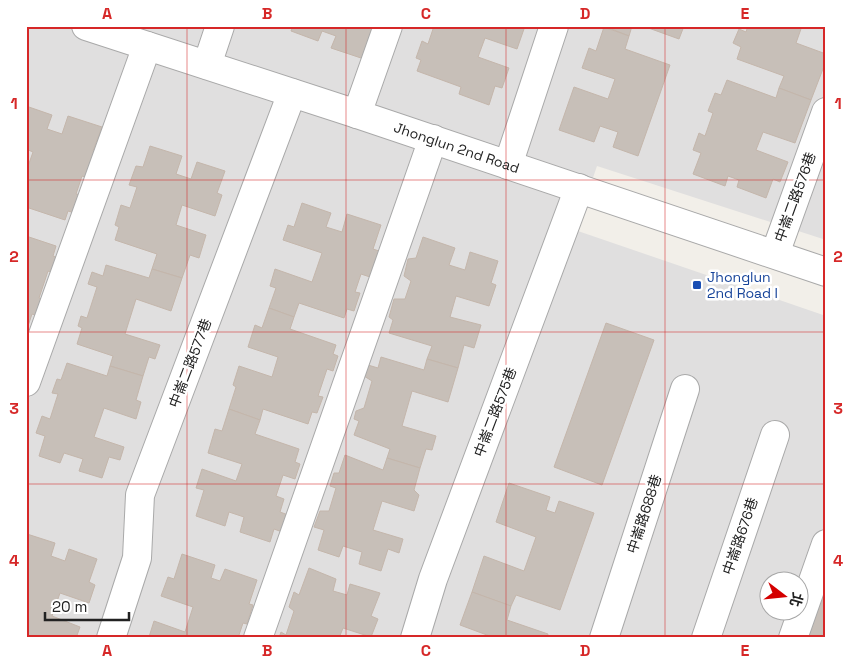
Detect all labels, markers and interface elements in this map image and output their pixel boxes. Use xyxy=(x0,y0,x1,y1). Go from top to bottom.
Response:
text: A xyxy=(102,3,112,24)
text: B xyxy=(262,3,272,24)
text: C xyxy=(421,3,431,24)
text: D xyxy=(580,3,590,24)
text: E xyxy=(741,3,750,24)
text: 1 xyxy=(10,93,18,114)
text: 1 xyxy=(834,93,842,114)
street label: Jhonglun 2nd Road xyxy=(391,118,522,177)
street label: 中崙二路576巷 xyxy=(770,149,820,245)
text: 2 xyxy=(9,246,19,267)
text: 2 xyxy=(833,246,843,267)
place label: Jhonglun 2nd Road I xyxy=(707,268,778,302)
marker: Jhonglun 2nd Road I xyxy=(691,279,703,291)
street label: 中崙二路577巷 xyxy=(165,316,215,410)
street label: 中崙二路575巷 xyxy=(470,365,520,459)
text: 3 xyxy=(9,398,19,419)
text: 3 xyxy=(833,398,843,419)
street label: 中崙路688巷 xyxy=(623,472,665,556)
street label: 中崙路676巷 xyxy=(718,495,762,577)
text: 4 xyxy=(9,550,19,571)
text: 4 xyxy=(833,550,843,571)
north arrow xyxy=(760,572,810,622)
scale bar xyxy=(45,589,129,621)
text: 北 xyxy=(786,590,807,609)
text: 20 m xyxy=(52,597,87,616)
text: A xyxy=(102,640,112,661)
text: B xyxy=(262,640,272,661)
text: C xyxy=(421,640,431,661)
text: D xyxy=(580,640,590,661)
text: E xyxy=(741,640,750,661)

